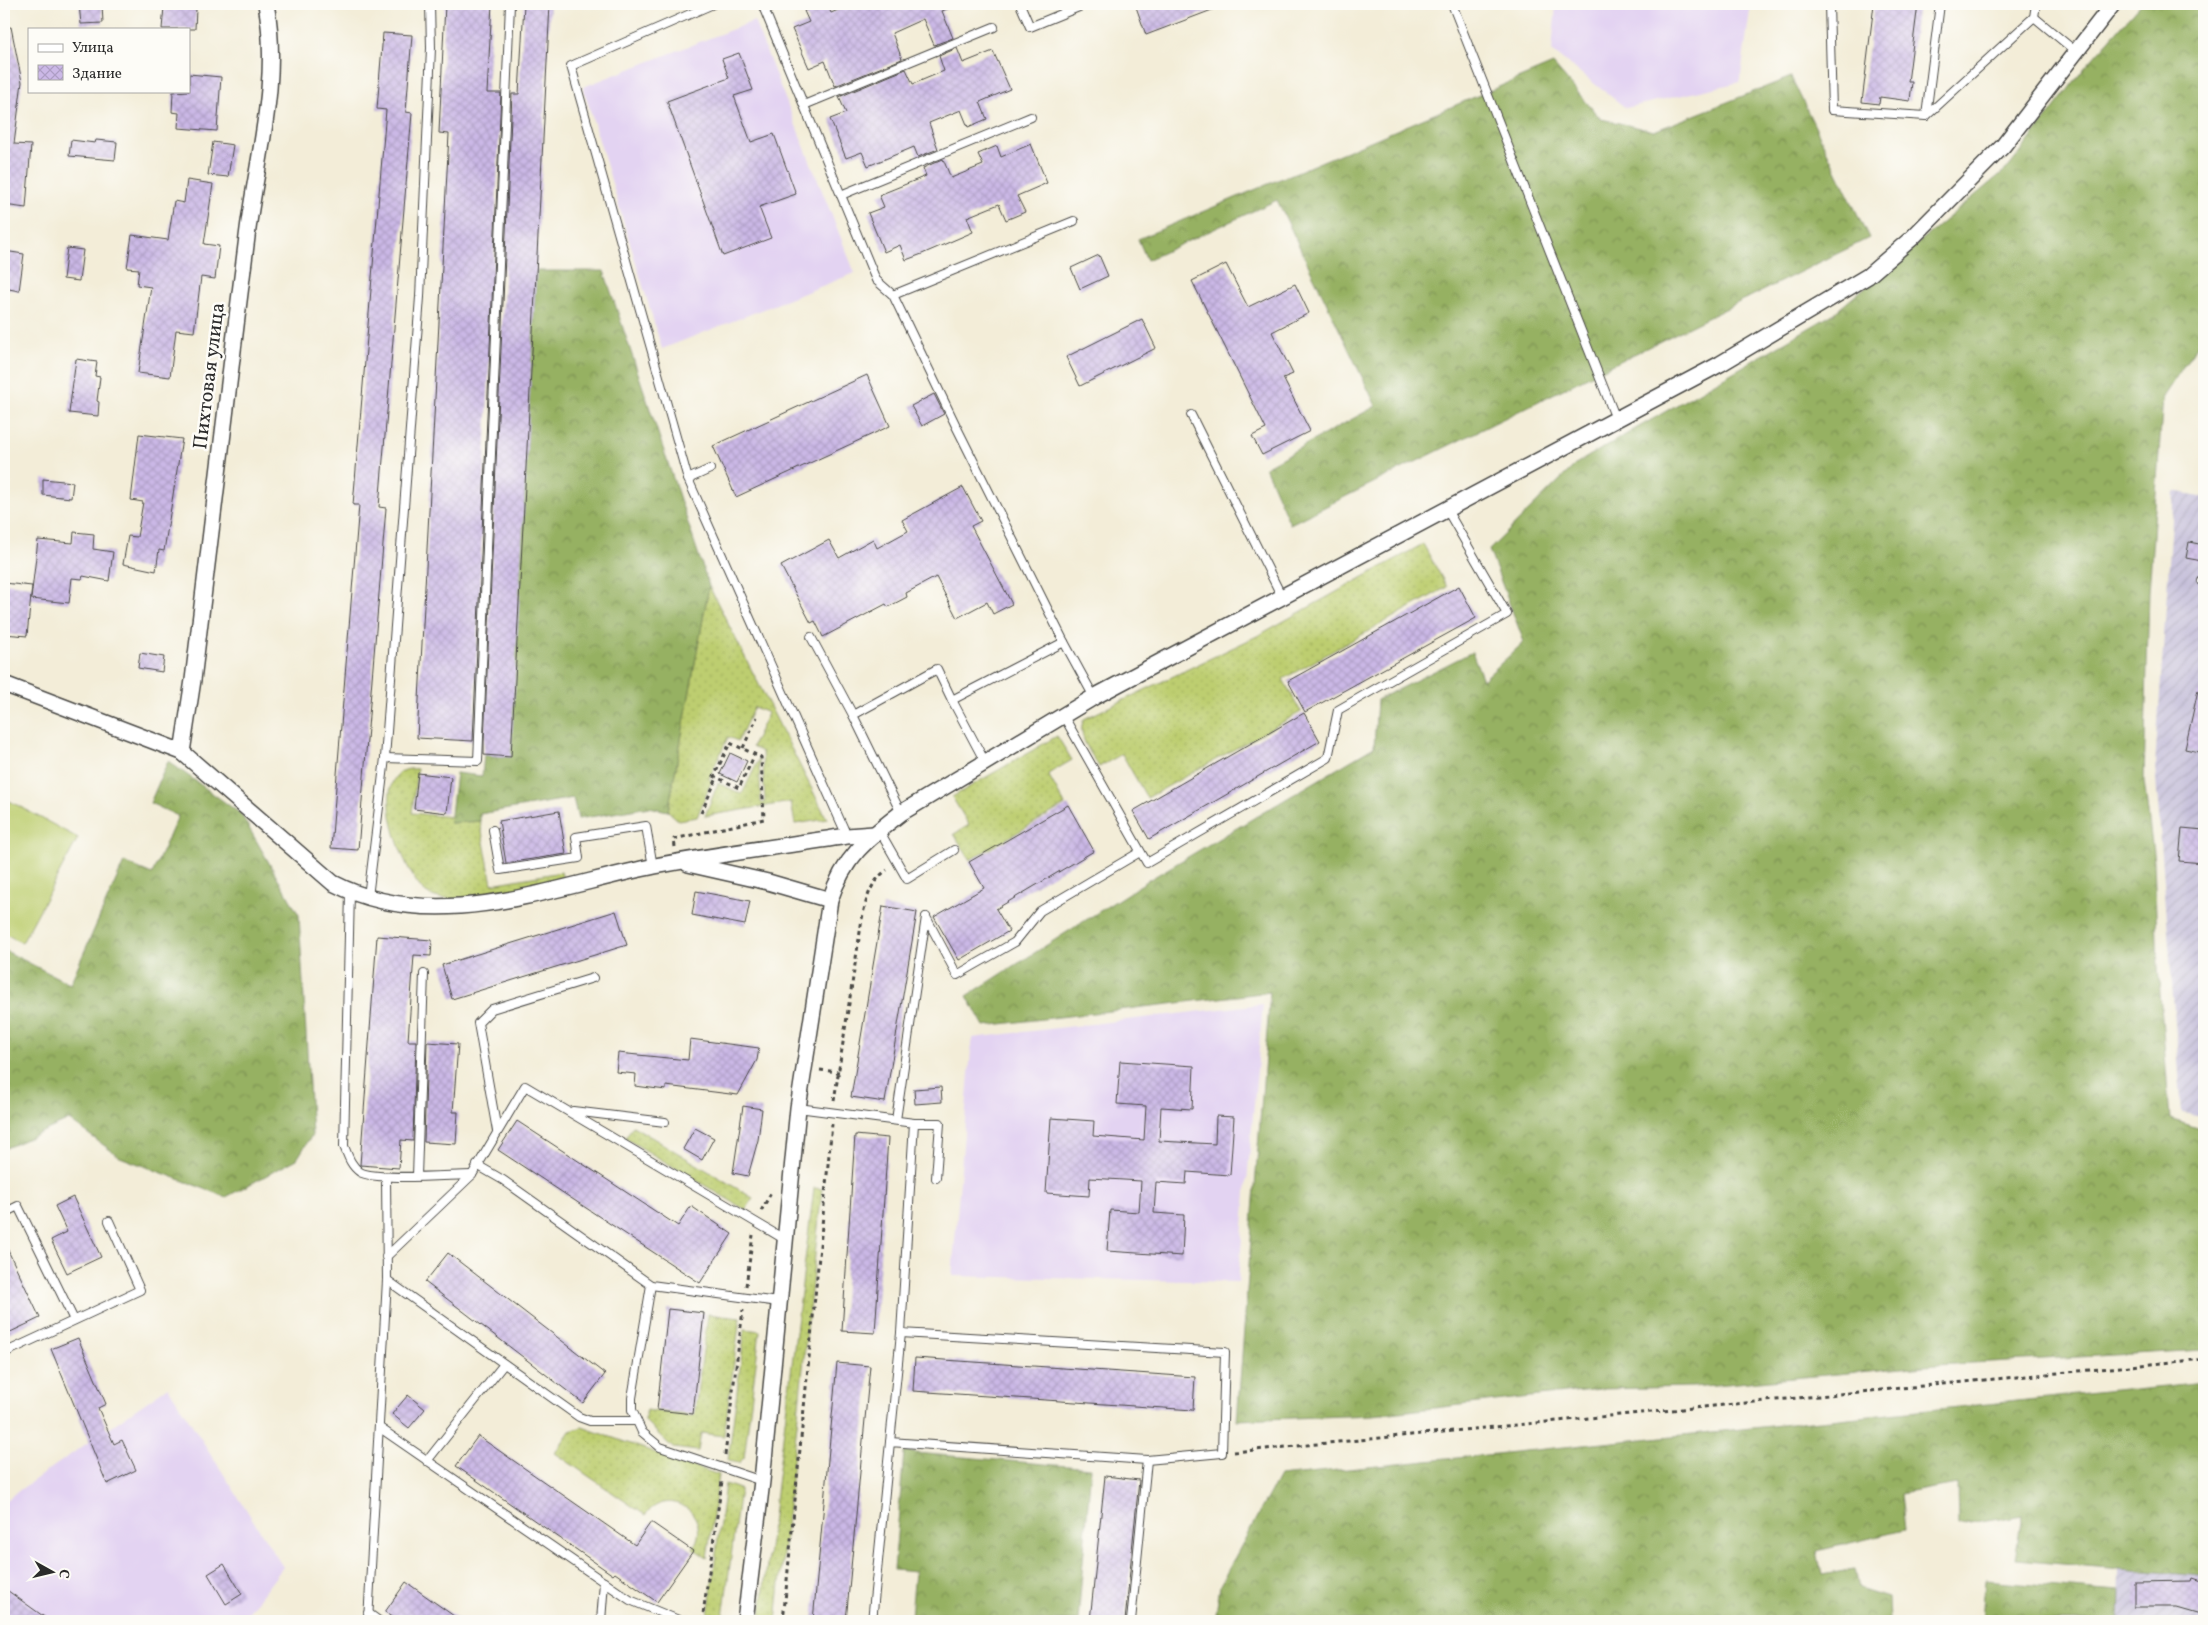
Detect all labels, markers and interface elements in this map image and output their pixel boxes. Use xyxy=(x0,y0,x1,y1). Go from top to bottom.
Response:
legend xyxy=(28,28,190,92)
text: Улица xyxy=(72,38,114,59)
text: Здание xyxy=(72,64,122,85)
street label: Пихтовая улица xyxy=(187,301,233,451)
north arrow xyxy=(28,1548,78,1598)
text: С xyxy=(53,1568,73,1579)

